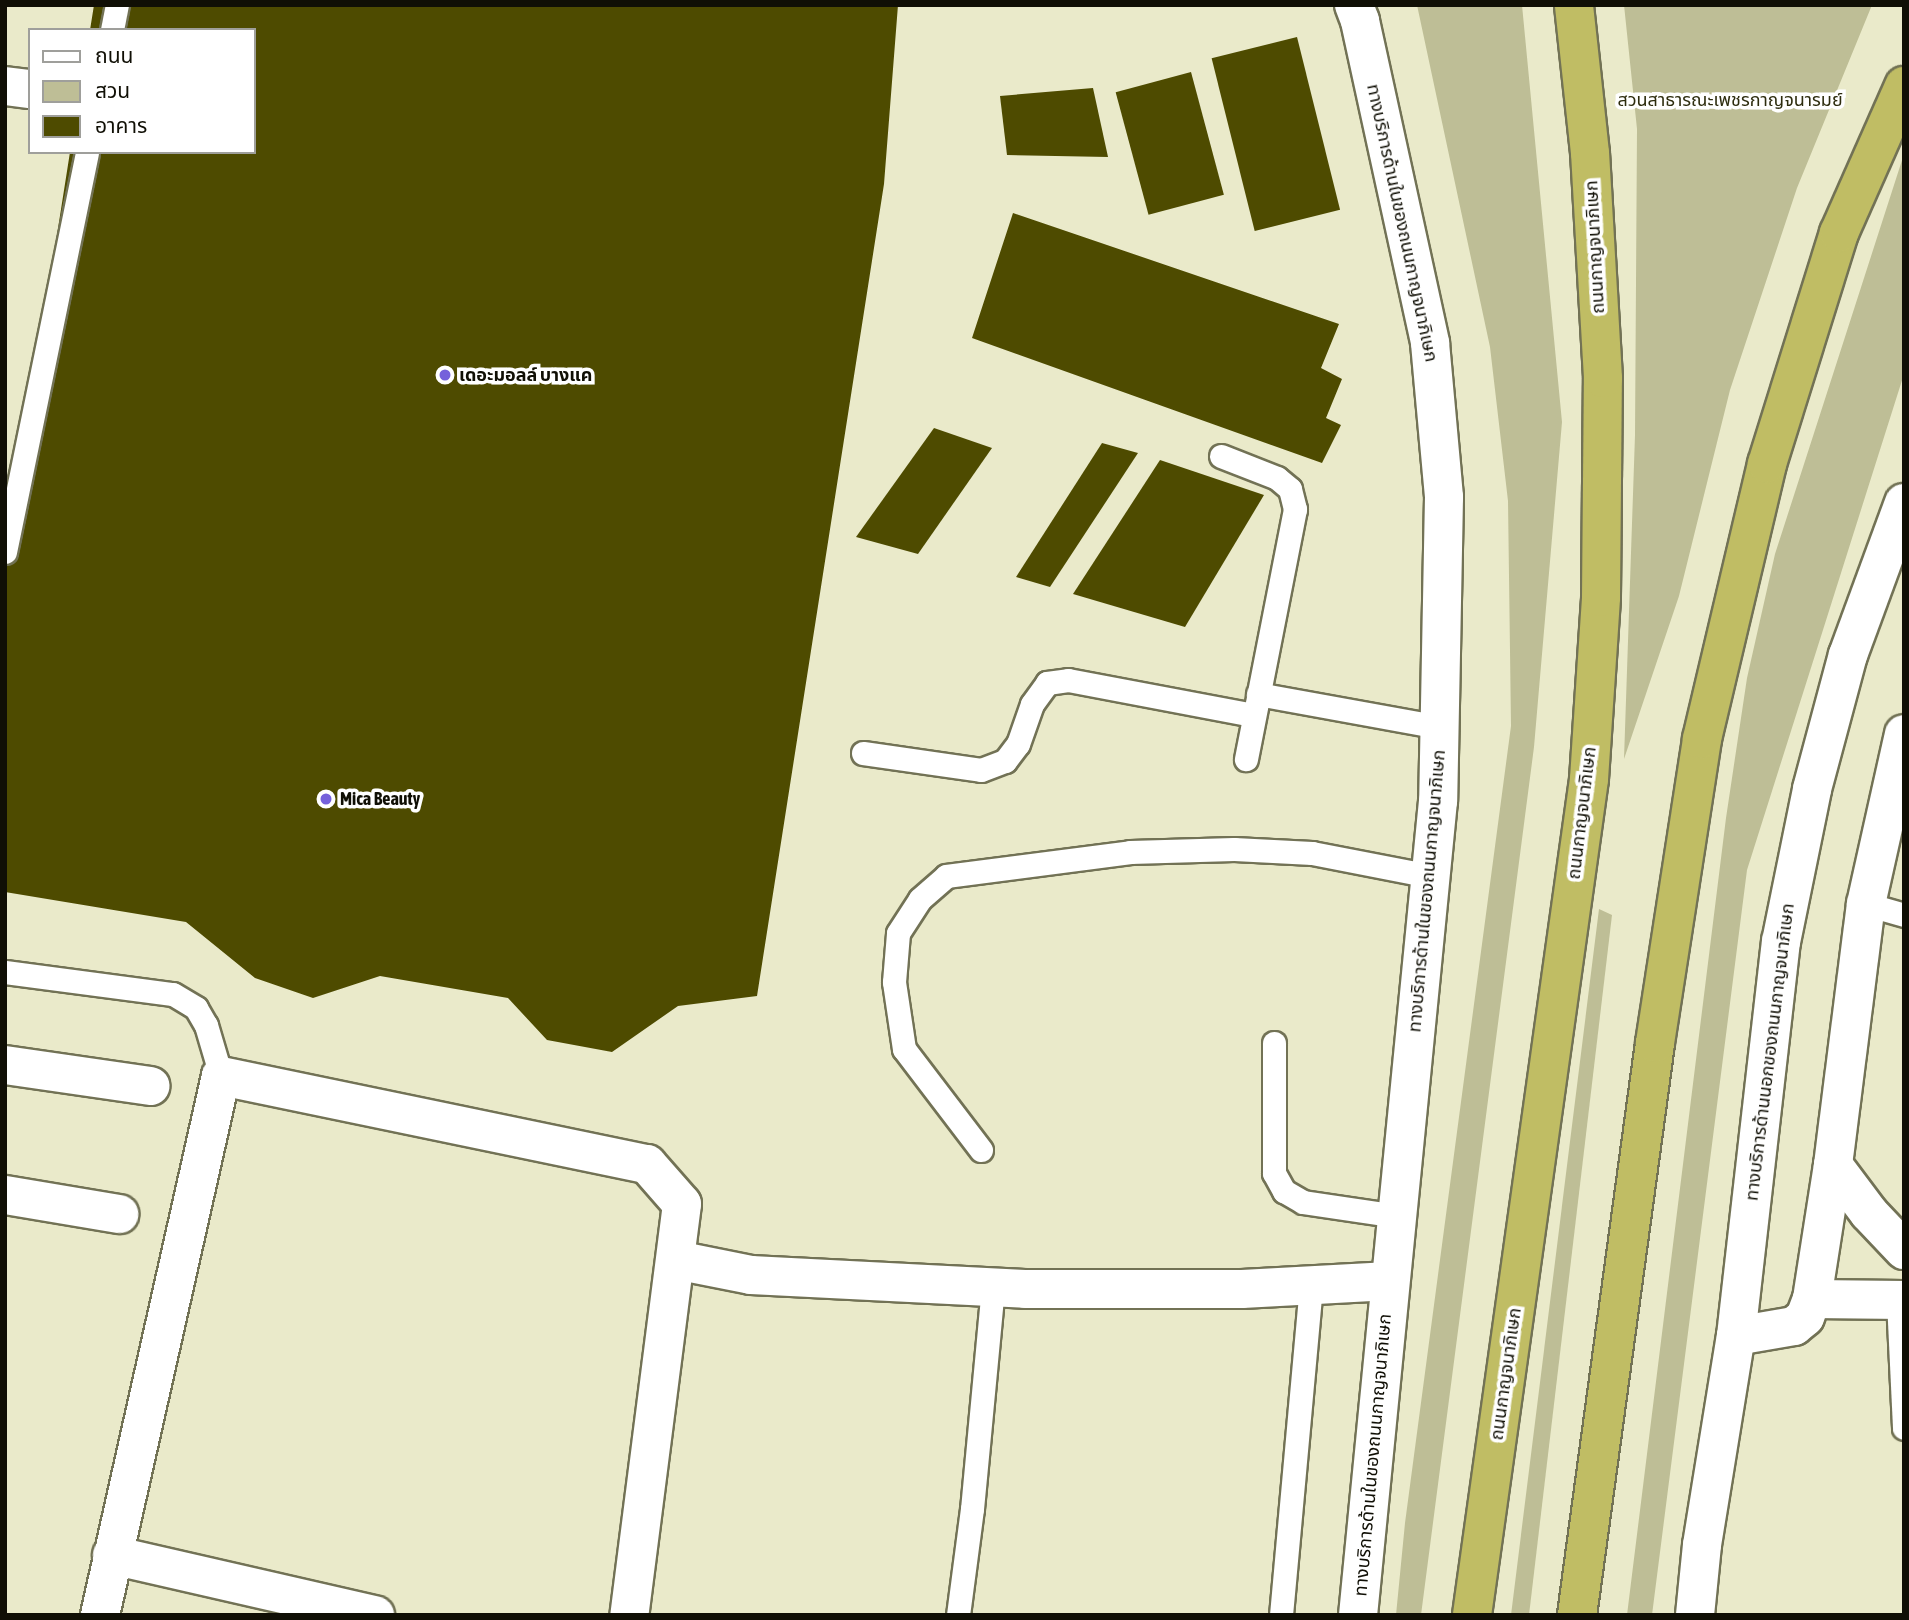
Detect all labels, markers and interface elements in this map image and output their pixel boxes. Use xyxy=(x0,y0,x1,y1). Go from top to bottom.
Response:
legend xyxy=(28,28,256,154)
text: ถนน xyxy=(95,43,133,67)
text: สวน xyxy=(95,78,130,102)
street label: ทางบริการด้านในของถนนกาญจนาภิเษก xyxy=(1362,82,1442,364)
park label: สวนสาธารณะเพชรกาญจนารมย์ xyxy=(1617,89,1843,111)
text: อาคาร xyxy=(95,113,147,137)
street label: ถนนกาญจนาภิเษก xyxy=(1581,180,1609,314)
place label: เดอะมอลล์ บางแค xyxy=(459,364,592,386)
marker: เดอะมอลล์ บางแค xyxy=(437,367,453,383)
street label: ถนนกาญจนาภิเษก xyxy=(1563,745,1601,881)
street label: ทางบริการด้านในของถนนกาญจนาภิเษก xyxy=(1404,749,1450,1033)
place label: Mica Beauty xyxy=(340,788,420,810)
marker: Mica Beauty xyxy=(318,791,334,807)
street label: ทางบริการด้านนอกของถนนกาญจนาภิเษก xyxy=(1741,902,1799,1202)
street label: ถนนกาญจนาภิเษก xyxy=(1486,1306,1526,1442)
street label: ทางบริการด้านในของถนนกาญจนาภิเษก xyxy=(1350,1313,1396,1597)

